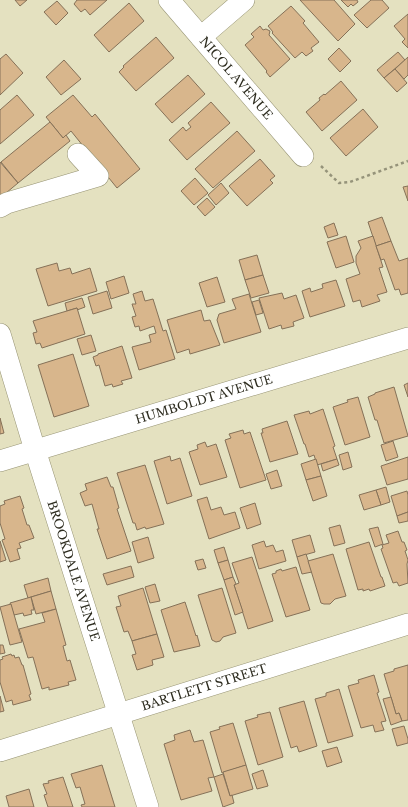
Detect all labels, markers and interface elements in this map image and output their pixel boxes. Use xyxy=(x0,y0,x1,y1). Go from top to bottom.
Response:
street label: NICOL AVENUE xyxy=(197,33,276,122)
street label: HUMBOLDT AVENUE xyxy=(133,371,275,427)
street label: BROOKDALE AVENUE xyxy=(44,499,103,643)
street label: BARTLETT STREET xyxy=(140,660,269,714)

